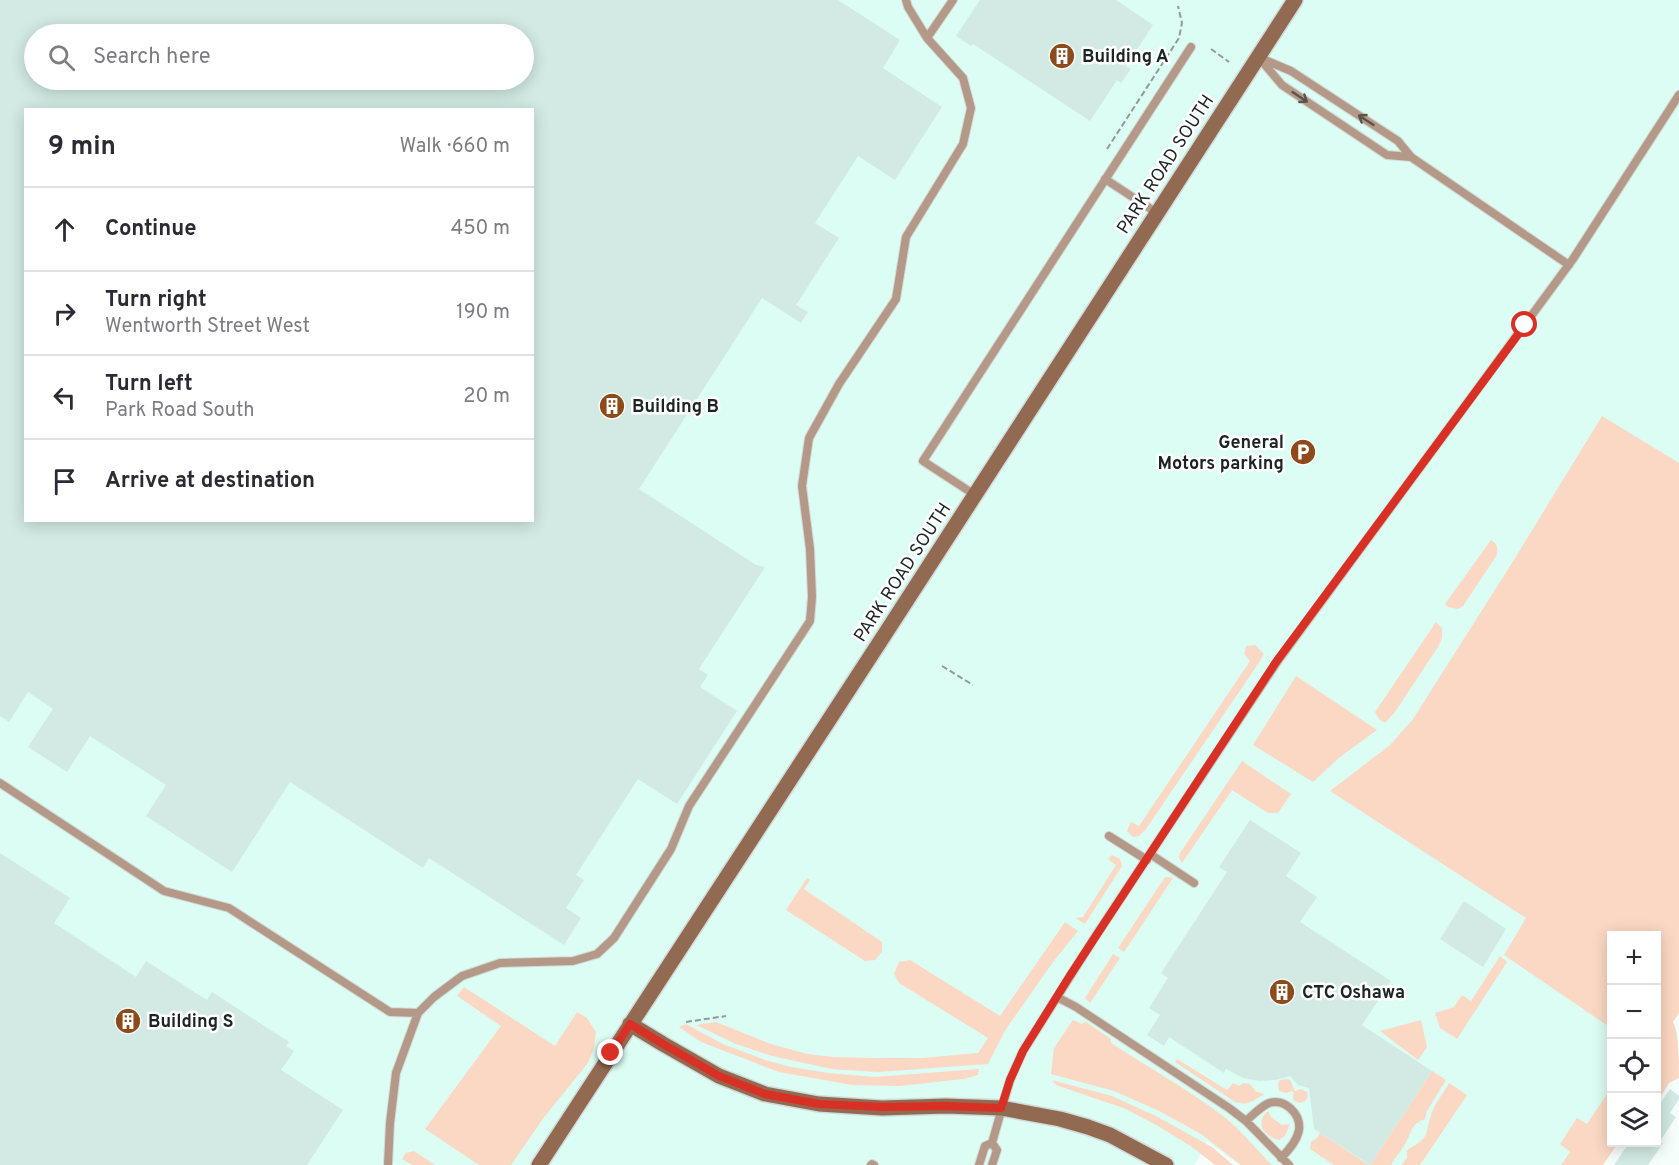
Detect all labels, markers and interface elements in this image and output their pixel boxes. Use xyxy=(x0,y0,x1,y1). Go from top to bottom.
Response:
search box xyxy=(24,24,534,90)
icon: search xyxy=(45,41,78,74)
building icon: Building A xyxy=(1047,41,1077,71)
text: Search here xyxy=(93,44,211,71)
place label: Building A xyxy=(1082,46,1169,69)
street label: PARK ROAD SOUTH xyxy=(1113,91,1220,239)
one-way arrow xyxy=(1291,91,1307,103)
one-way arrow xyxy=(1358,114,1375,126)
text: 9 min xyxy=(48,131,116,164)
text: Walk · 660 m xyxy=(400,134,510,160)
icon: ahead xyxy=(48,213,81,246)
text: Continue xyxy=(105,216,196,243)
text: 450 m xyxy=(451,216,510,242)
text: Turn right xyxy=(105,287,207,314)
icon: right xyxy=(48,297,81,330)
text: 190 m xyxy=(456,300,510,326)
route start xyxy=(1511,311,1537,337)
text: Wentworth Street West xyxy=(105,314,310,340)
text: Turn left xyxy=(105,371,193,398)
icon: left xyxy=(48,381,81,414)
text: 20 m xyxy=(463,384,510,410)
building icon: Building B xyxy=(597,391,627,421)
place label: Building B xyxy=(632,396,719,419)
text: Park Road South xyxy=(105,398,254,424)
place label: General Motors parking xyxy=(1157,432,1284,476)
parking icon: General Motors parking xyxy=(1288,437,1318,467)
icon: arrive xyxy=(48,465,81,498)
text: Arrive at destination xyxy=(105,468,315,495)
street label: PARK ROAD SOUTH xyxy=(850,499,957,647)
map controls xyxy=(1607,931,1661,1147)
button: + xyxy=(1607,931,1661,985)
building icon: CTC Oshawa xyxy=(1267,977,1297,1007)
place label: CTC Oshawa xyxy=(1302,982,1405,1005)
button: − xyxy=(1607,985,1661,1039)
building icon: Building S xyxy=(113,1006,143,1036)
place label: Building S xyxy=(148,1011,234,1034)
route end xyxy=(597,1039,623,1065)
button: locate xyxy=(1607,1039,1661,1093)
button: layers xyxy=(1607,1093,1661,1147)

